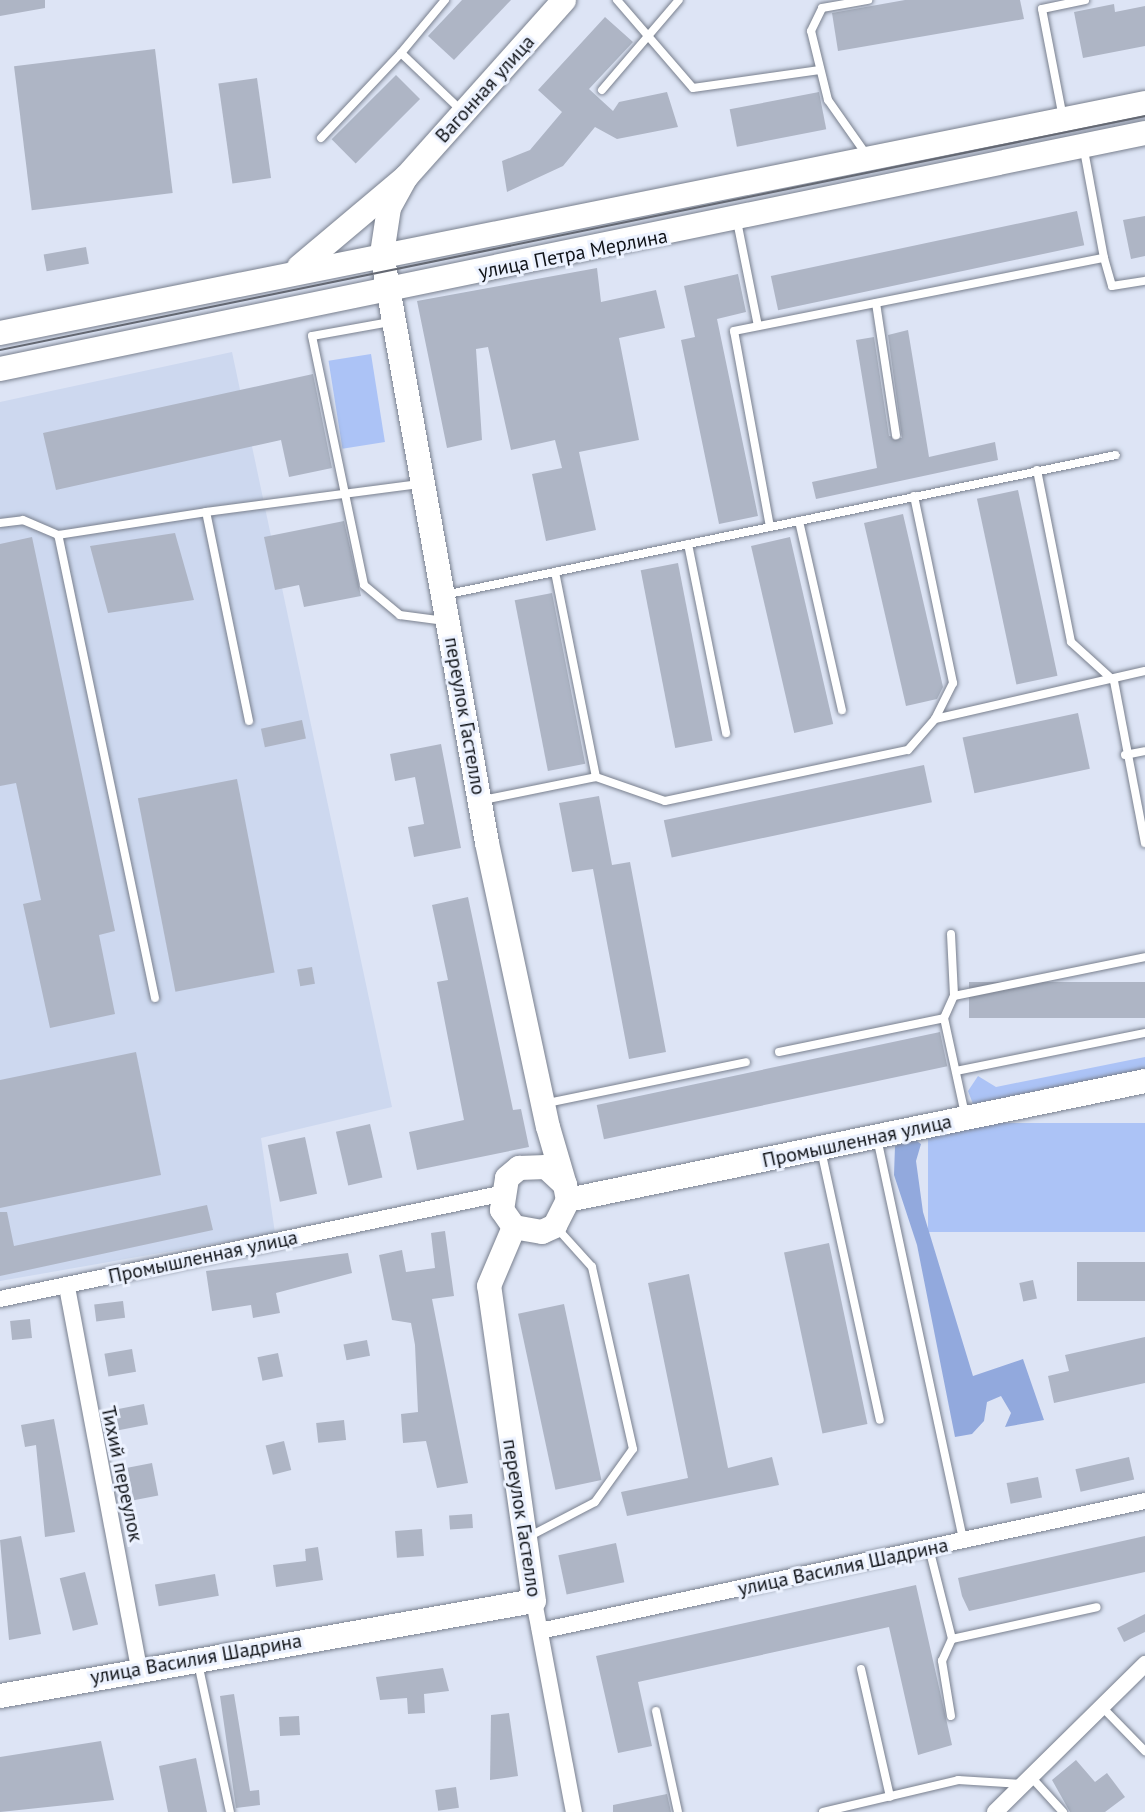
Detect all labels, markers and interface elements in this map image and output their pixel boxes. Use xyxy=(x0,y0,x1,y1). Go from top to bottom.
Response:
street label: Вагонная улица xyxy=(430,30,540,148)
street label: улица Петра Мерлина xyxy=(476,224,670,284)
street label: переулок Гастелло xyxy=(439,635,491,797)
street label: Промышленная улица xyxy=(760,1109,954,1173)
street label: Промышленная улица xyxy=(106,1225,300,1289)
street label: Тихий переулок xyxy=(96,1404,148,1544)
street label: переулок Гастелло xyxy=(498,1437,546,1599)
street label: улица Василия Шадрина xyxy=(736,1533,950,1601)
street label: улица Василия Шадрина xyxy=(88,1629,304,1689)

